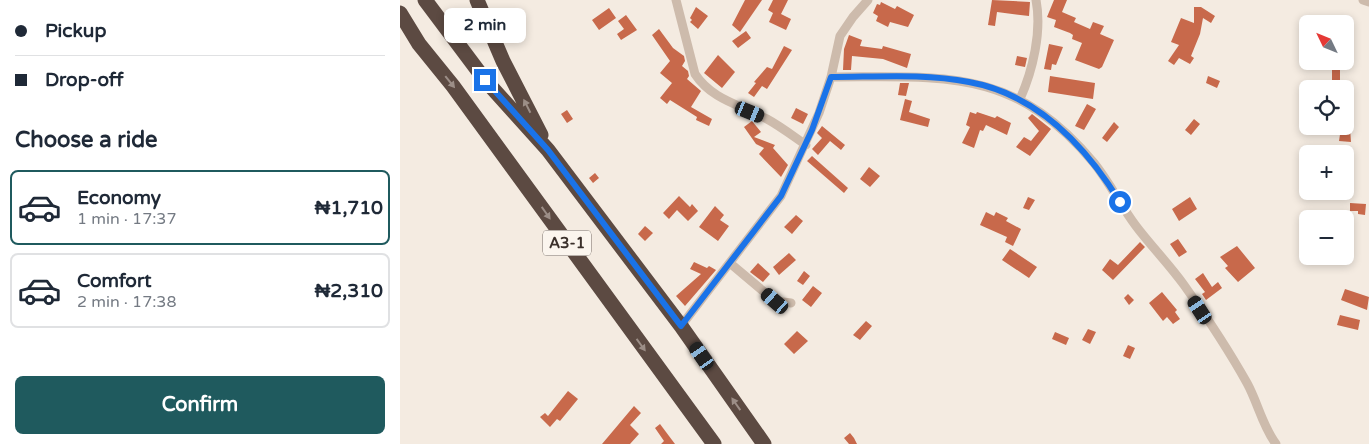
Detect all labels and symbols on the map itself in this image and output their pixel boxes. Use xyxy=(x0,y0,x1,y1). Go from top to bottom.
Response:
callout: 2 min xyxy=(444,8,526,42)
north arrow xyxy=(1299,15,1354,70)
route end xyxy=(474,69,496,91)
one-way arrow xyxy=(444,75,455,88)
one-way arrow xyxy=(523,99,531,113)
car xyxy=(733,99,766,125)
route start xyxy=(1109,191,1131,213)
one-way arrow xyxy=(541,206,551,220)
road number: A3-1 xyxy=(543,230,591,256)
car xyxy=(758,285,791,317)
car xyxy=(1185,293,1214,327)
one-way arrow xyxy=(636,338,646,352)
car xyxy=(687,339,716,373)
one-way arrow xyxy=(731,397,741,411)

